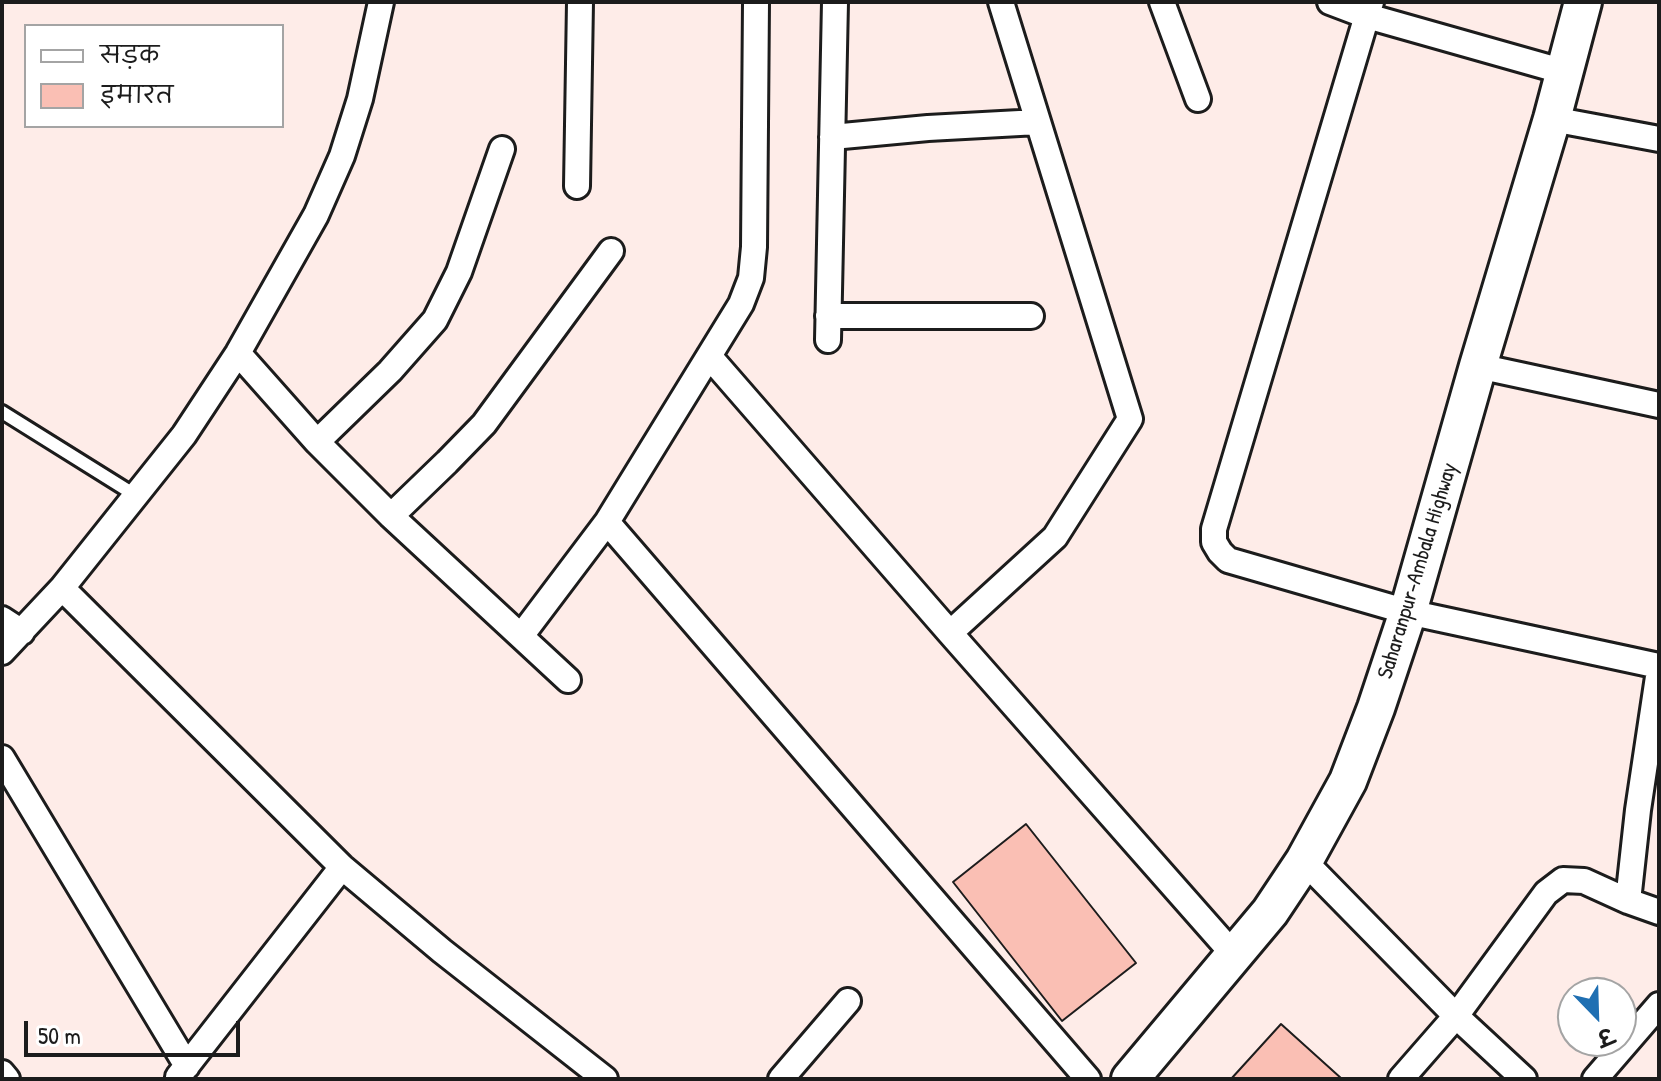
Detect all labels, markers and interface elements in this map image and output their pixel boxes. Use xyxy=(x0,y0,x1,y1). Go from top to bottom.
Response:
legend xyxy=(24,24,284,128)
text: सड़क xyxy=(100,38,159,70)
text: इमारत xyxy=(100,78,173,110)
street label: Saharanpur-Ambala Highway xyxy=(1373,460,1463,682)
north arrow xyxy=(1557,977,1637,1057)
scale bar xyxy=(28,1005,244,1055)
text: 50 m xyxy=(38,1019,81,1051)
text: उ xyxy=(1593,1021,1618,1054)

